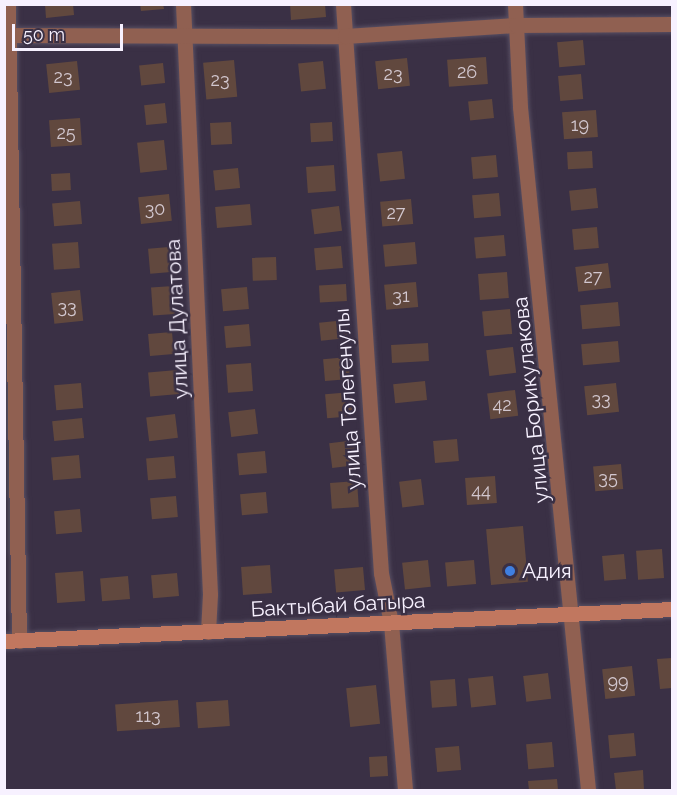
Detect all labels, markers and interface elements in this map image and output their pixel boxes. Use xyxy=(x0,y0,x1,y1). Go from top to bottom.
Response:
scale bar xyxy=(15,12,126,50)
text: 50 m xyxy=(23,24,65,45)
house number: 26 xyxy=(457,61,477,83)
house number: 23 xyxy=(384,63,402,85)
house number: 23 xyxy=(54,66,72,88)
house number: 23 xyxy=(211,69,229,91)
house number: 19 xyxy=(571,114,589,136)
house number: 25 xyxy=(56,122,76,144)
house number: 30 xyxy=(145,198,165,220)
house number: 27 xyxy=(386,202,406,224)
street label: улица Дулатова xyxy=(160,238,194,400)
house number: 27 xyxy=(583,266,603,288)
house number: 31 xyxy=(392,285,410,307)
street label: улица Борикулакова xyxy=(508,295,554,505)
house number: 33 xyxy=(57,296,77,318)
street label: улица Толегенулы xyxy=(329,307,367,491)
house number: 33 xyxy=(591,388,611,410)
house number: 42 xyxy=(492,394,512,416)
house number: 35 xyxy=(598,467,618,489)
house number: 44 xyxy=(471,480,491,502)
place label: Адия xyxy=(522,558,572,584)
marker: Адия xyxy=(503,564,517,578)
street label: Бактыбай батыра xyxy=(250,588,426,622)
house number: 99 xyxy=(607,671,629,693)
house number: 113 xyxy=(135,705,161,727)

